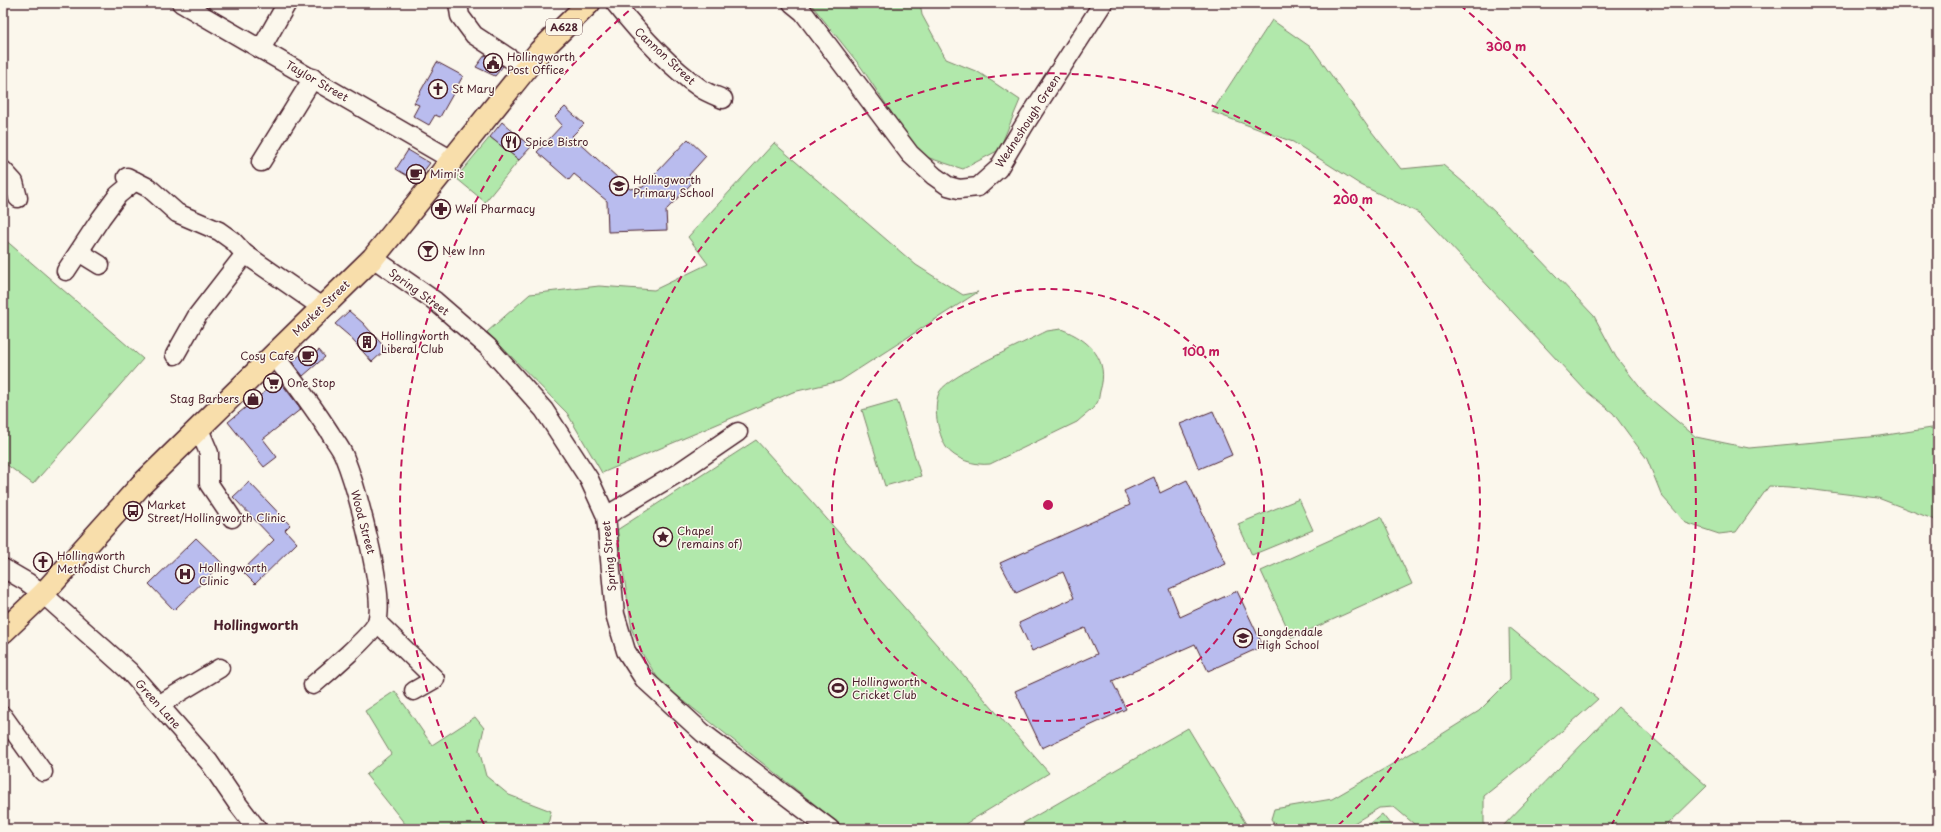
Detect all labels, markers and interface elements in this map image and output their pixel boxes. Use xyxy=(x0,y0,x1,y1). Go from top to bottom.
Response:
road number: A628 xyxy=(546,19,582,35)
street label: Cannon Street xyxy=(631,23,700,89)
text: 300 m xyxy=(1486,37,1526,55)
place label: Hollingworth Post Office xyxy=(507,48,575,78)
public building icon: Hollingworth Post Office xyxy=(482,52,504,74)
street label: Taylor Street xyxy=(283,56,352,106)
street label: Wedneshough Green xyxy=(991,70,1064,171)
church icon: St Mary xyxy=(427,78,449,100)
place label: St Mary xyxy=(452,80,495,97)
restaurant icon: Spice Bistro xyxy=(500,131,522,153)
place label: Spice Bistro xyxy=(525,133,588,150)
cafe icon: Mimi's xyxy=(405,163,427,185)
place label: Mimi's xyxy=(430,165,464,182)
place label: Hollingworth Primary School xyxy=(633,171,714,201)
school or university icon: Hollingworth Primary School xyxy=(608,175,630,197)
text: 200 m xyxy=(1333,190,1373,208)
pharmacy icon: Well Pharmacy xyxy=(430,198,452,220)
place label: Well Pharmacy xyxy=(455,200,535,217)
bar icon: New Inn xyxy=(417,240,439,262)
place label: New Inn xyxy=(442,242,485,259)
street label: Spring Street xyxy=(386,264,453,320)
street label: Market Street xyxy=(288,275,354,340)
place label: Hollingworth Liberal Club xyxy=(381,327,449,357)
building icon: Hollingworth Liberal Club xyxy=(356,331,378,353)
text: 100 m xyxy=(1182,342,1220,360)
cafe icon: Cosy Cafe xyxy=(297,345,319,367)
place label: Cosy Cafe xyxy=(240,347,294,364)
supermarket icon: One Stop xyxy=(262,372,284,394)
place label: One Stop xyxy=(287,374,336,391)
shop icon: Stag Barbers xyxy=(242,388,264,410)
place label: Stag Barbers xyxy=(170,390,239,407)
street label: Wood Street xyxy=(347,488,380,556)
place label: Market Street/Hollingworth Clinic xyxy=(147,496,286,526)
centre of rings xyxy=(1041,498,1055,512)
bus stop icon: Market Street/Hollingworth Clinic xyxy=(122,500,144,522)
street label: Spring Street xyxy=(597,520,620,592)
place label: Chapel (remains of) xyxy=(677,522,742,552)
place icon: Chapel (remains of) xyxy=(652,526,674,548)
place label: Hollingworth Methodist Church xyxy=(57,547,151,577)
church icon: Hollingworth Methodist Church xyxy=(32,551,54,573)
place label: Hollingworth Clinic xyxy=(199,559,267,589)
hospital icon: Hollingworth Clinic xyxy=(174,563,196,585)
district label: Hollingworth xyxy=(213,615,299,634)
place label: Longdendale High School xyxy=(1257,623,1323,653)
school or university icon: Longdendale High School xyxy=(1232,627,1254,649)
place label: Hollingworth Cricket Club xyxy=(852,673,920,703)
street label: Green Lane xyxy=(131,675,185,732)
sports icon: Hollingworth Cricket Club xyxy=(827,677,849,699)

